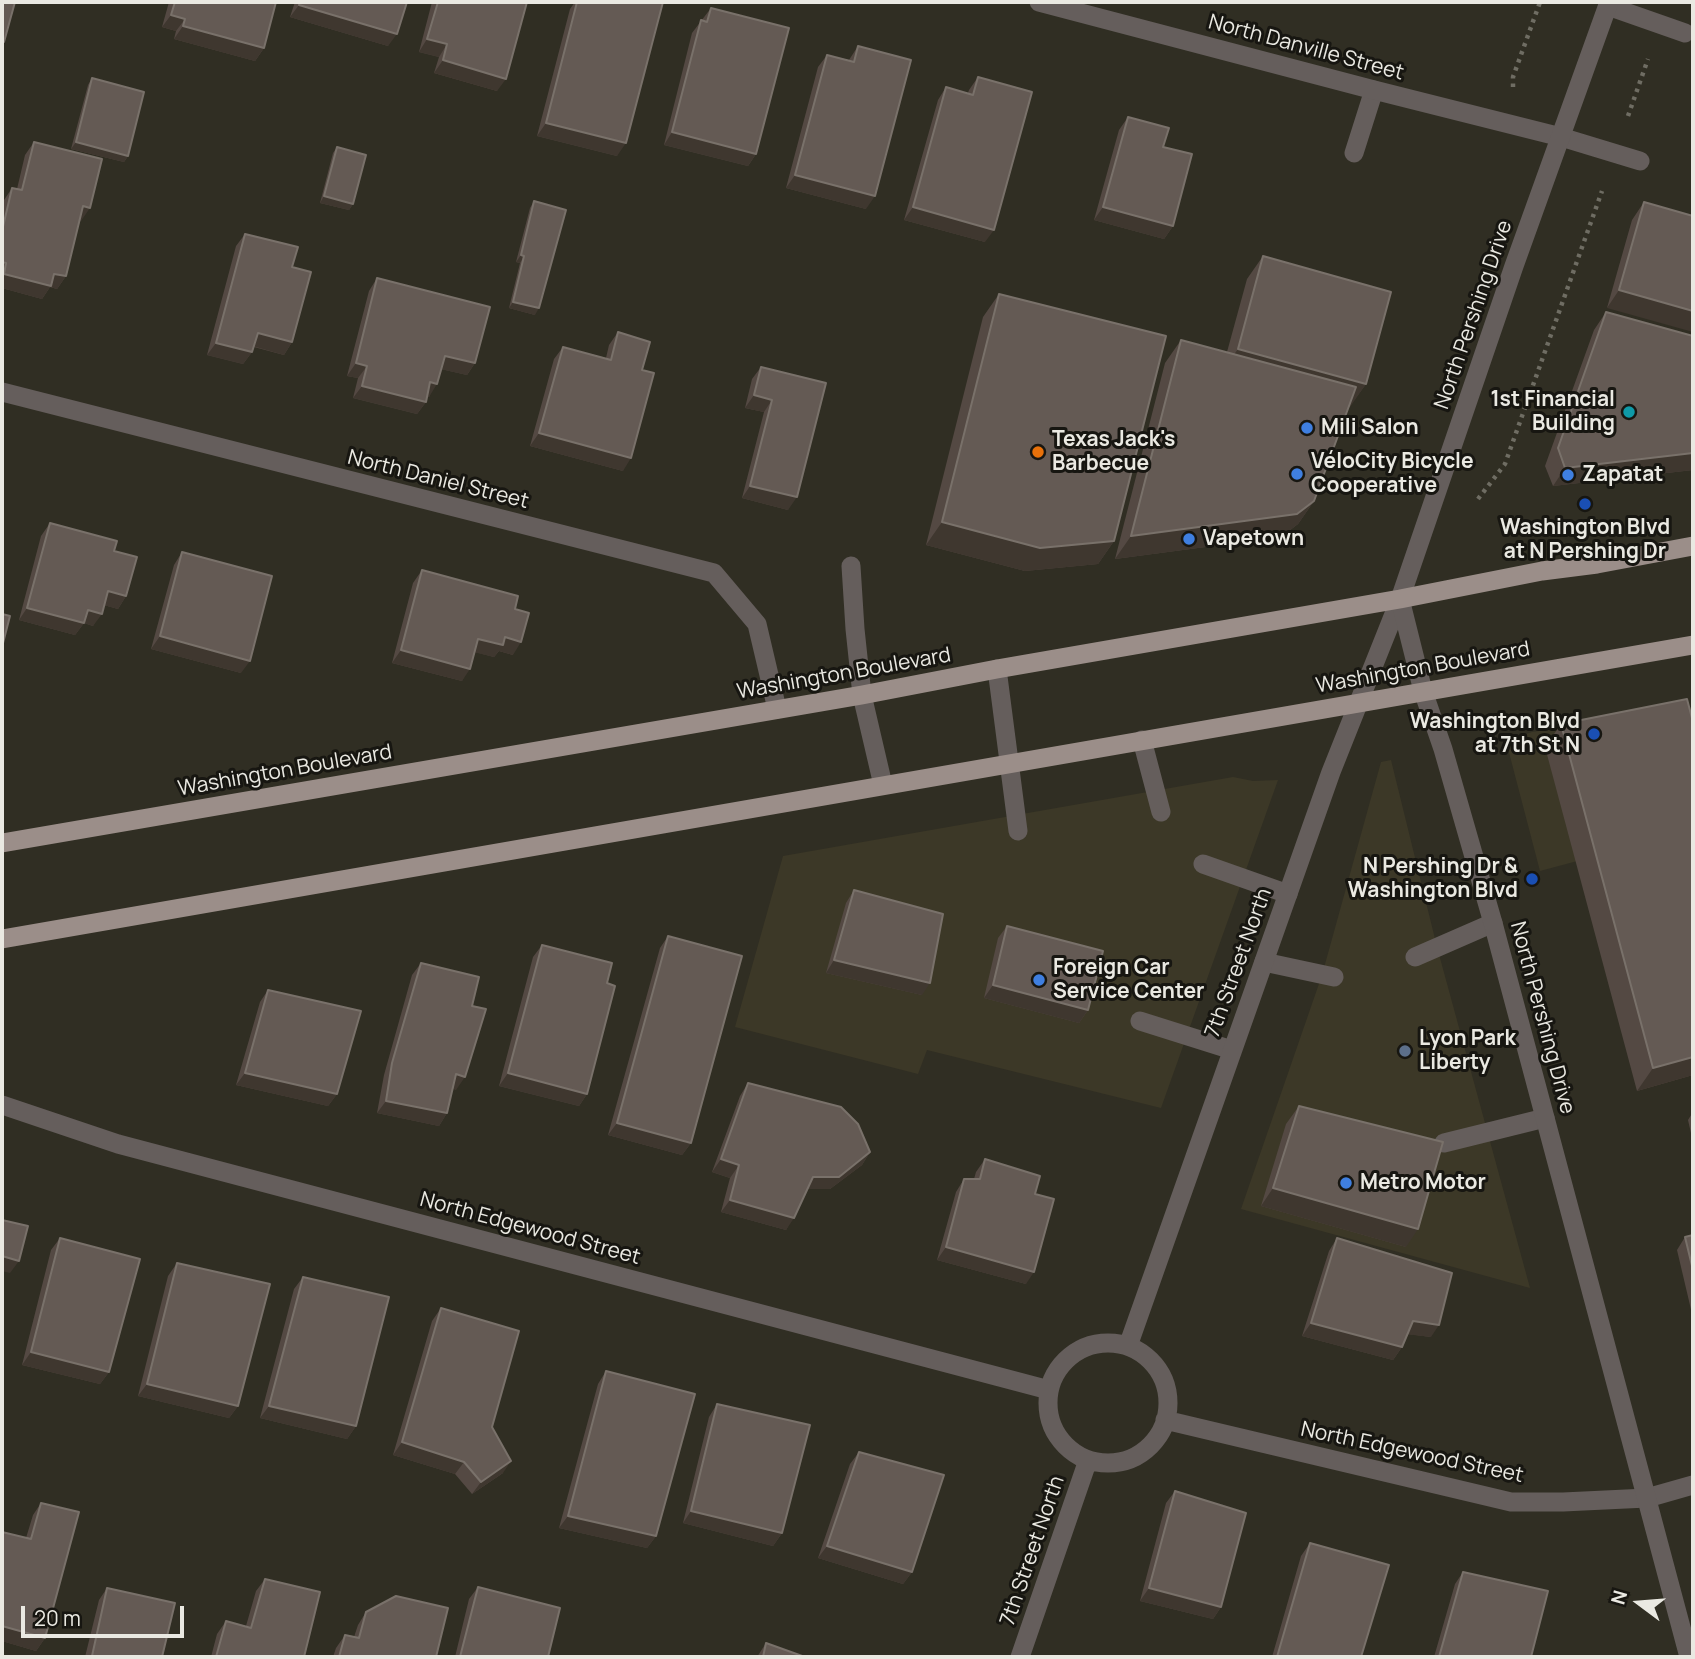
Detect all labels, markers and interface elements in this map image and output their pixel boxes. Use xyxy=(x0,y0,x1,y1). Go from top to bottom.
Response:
street label: North Danville Street xyxy=(1206,10,1406,86)
street label: North Pershing Drive xyxy=(1430,217,1518,413)
place label: 1st Financial Building xyxy=(1490,387,1615,437)
marker: 1st Financial Building xyxy=(1621,404,1637,420)
place label: Mili Salon xyxy=(1321,415,1419,441)
marker: Mili Salon xyxy=(1299,420,1315,436)
place label: Texas Jack's Barbecue xyxy=(1052,427,1175,477)
marker: Texas Jack's Barbecue xyxy=(1030,444,1046,460)
street label: North Daniel Street xyxy=(345,445,531,515)
place label: VéloCity Bicycle Cooperative xyxy=(1311,449,1474,499)
place label: Zapatat xyxy=(1582,462,1663,488)
marker: VéloCity Bicycle Cooperative xyxy=(1289,466,1305,482)
marker: Zapatat xyxy=(1560,467,1576,483)
marker: Washington Blvd at N Pershing Dr xyxy=(1577,496,1593,512)
place label: Washington Blvd at N Pershing Dr xyxy=(1500,515,1670,565)
place label: Vapetown xyxy=(1203,526,1304,552)
marker: Vapetown xyxy=(1181,531,1197,547)
street label: Washington Boulevard xyxy=(1314,637,1532,699)
street label: Washington Boulevard xyxy=(735,643,953,705)
place label: Washington Blvd at 7th St N xyxy=(1410,709,1580,759)
marker: Washington Blvd at 7th St N xyxy=(1586,726,1602,742)
street label: Washington Boulevard xyxy=(176,740,394,802)
place label: N Pershing Dr & Washington Blvd xyxy=(1348,854,1518,904)
marker: N Pershing Dr & Washington Blvd xyxy=(1524,871,1540,887)
street label: 7th Street North xyxy=(1200,885,1278,1041)
street label: North Pershing Drive xyxy=(1504,919,1580,1117)
place label: Foreign Car Service Center xyxy=(1053,955,1204,1005)
marker: Foreign Car Service Center xyxy=(1031,972,1047,988)
place label: Lyon Park Liberty xyxy=(1419,1026,1516,1076)
marker: Lyon Park Liberty xyxy=(1397,1043,1413,1059)
place label: Metro Motor xyxy=(1360,1170,1486,1196)
marker: Metro Motor xyxy=(1338,1175,1354,1191)
street label: North Edgewood Street xyxy=(417,1187,643,1271)
street label: North Edgewood Street xyxy=(1298,1417,1526,1489)
street label: 7th Street North xyxy=(996,1473,1070,1629)
north arrow xyxy=(1604,1568,1674,1638)
text: N xyxy=(1604,1587,1633,1607)
scale bar xyxy=(24,1592,187,1636)
text: 20 m xyxy=(34,1604,81,1632)

